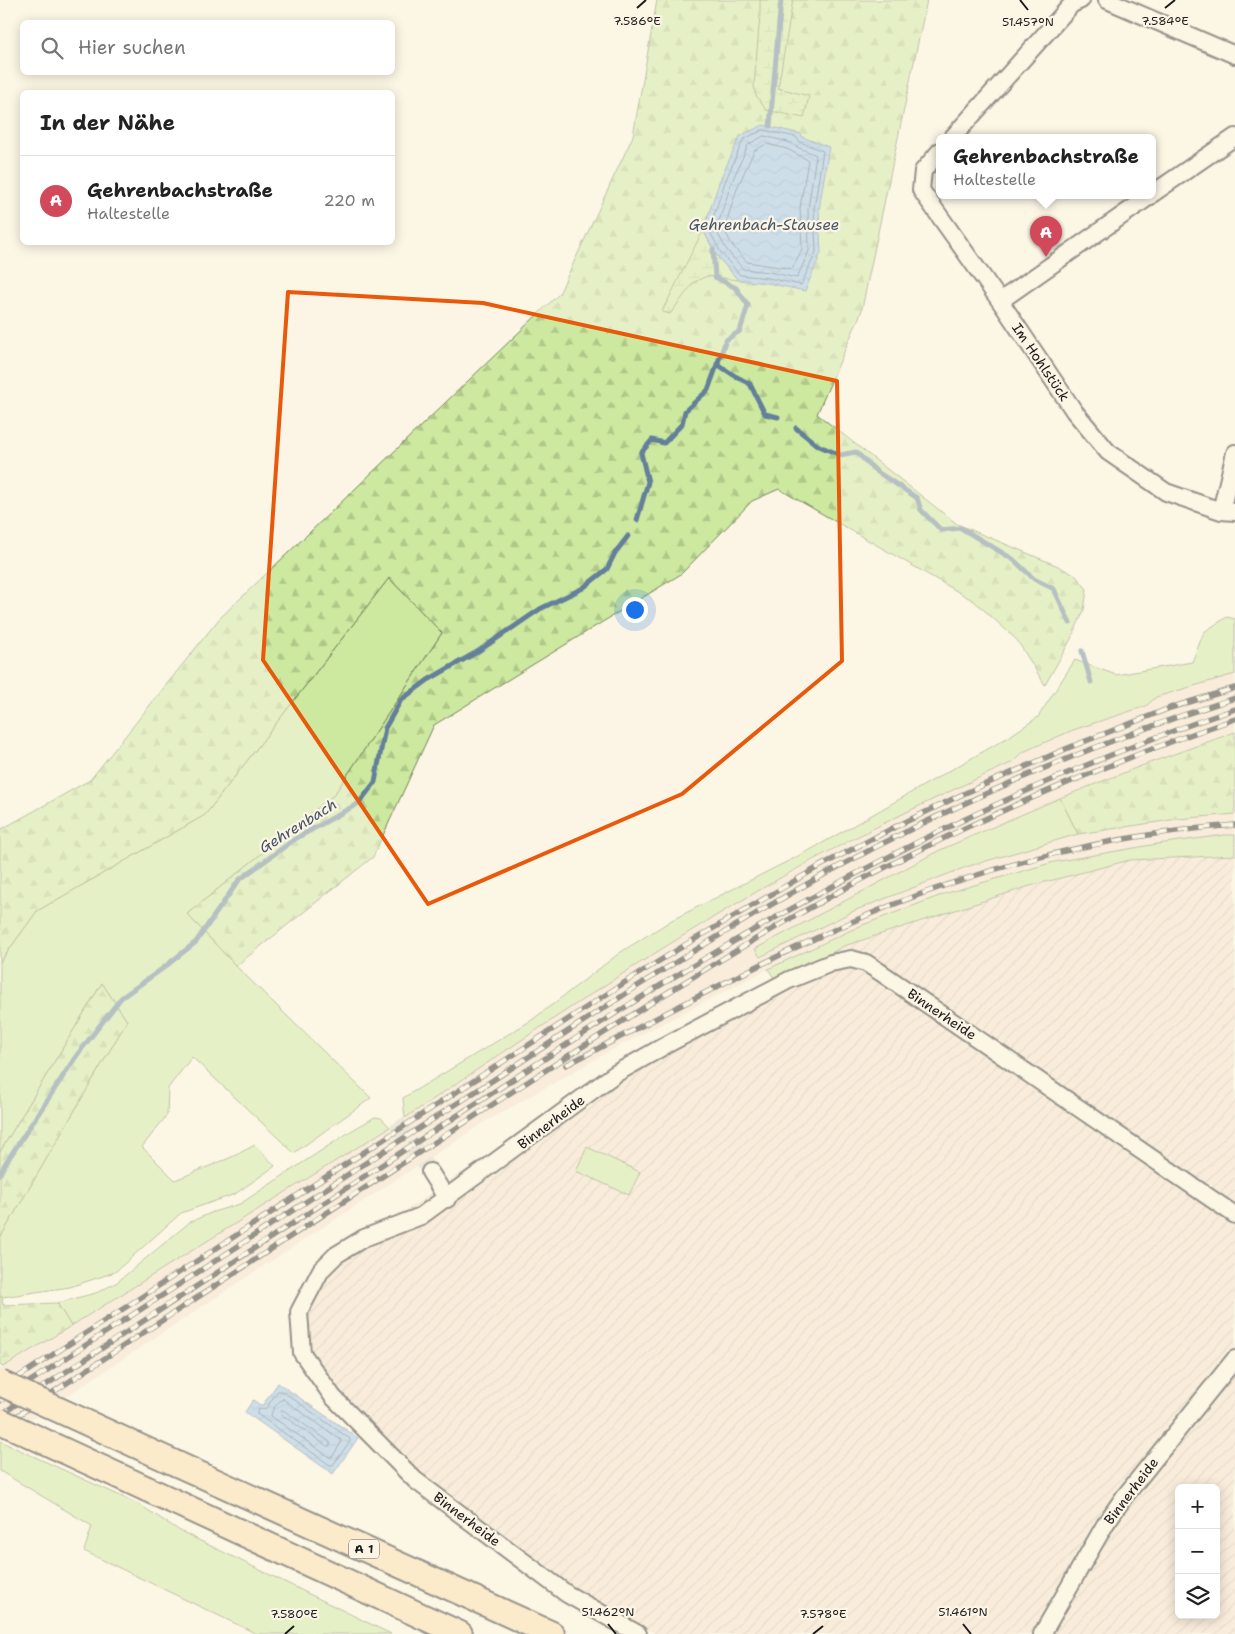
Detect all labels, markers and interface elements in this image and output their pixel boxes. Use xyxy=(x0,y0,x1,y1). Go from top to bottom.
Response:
text: 7.586°E xyxy=(613,13,661,29)
text: 7.584°E xyxy=(1141,13,1189,29)
text: 51.457°N xyxy=(1002,14,1054,30)
search box xyxy=(20,20,395,75)
icon: search xyxy=(38,34,66,62)
text: Hier suchen xyxy=(78,35,186,60)
text: In der Nähe xyxy=(40,109,175,137)
popup xyxy=(936,134,1156,199)
text: Gehrenbachstraße xyxy=(953,144,1139,169)
text: Haltestelle xyxy=(953,169,1036,190)
text: Gehrenbachstraße xyxy=(87,178,273,203)
text: A xyxy=(50,190,62,211)
text: 220 m xyxy=(323,190,375,211)
text: Haltestelle xyxy=(87,203,170,224)
water label: Gehrenbach-Stausee xyxy=(689,215,839,235)
pin: A xyxy=(1030,216,1062,257)
street label: Im Hohlstück xyxy=(1008,319,1074,405)
your location xyxy=(622,597,648,623)
water label: Gehrenbach xyxy=(255,794,341,858)
street label: Binnerheide xyxy=(904,984,980,1044)
street label: Binnerheide xyxy=(514,1091,588,1153)
street label: Binnerheide xyxy=(1100,1454,1162,1528)
map controls xyxy=(1175,1484,1220,1619)
button: + xyxy=(1175,1484,1220,1529)
street label: Binnerheide xyxy=(430,1488,504,1550)
button: − xyxy=(1175,1529,1220,1574)
road number: A 1 xyxy=(349,1540,379,1558)
button: layers xyxy=(1175,1574,1220,1619)
text: 51.462°N xyxy=(581,1604,635,1620)
text: 51.461°N xyxy=(938,1604,988,1620)
text: 7.580°E xyxy=(270,1606,318,1622)
text: 7.578°E xyxy=(799,1606,847,1622)

